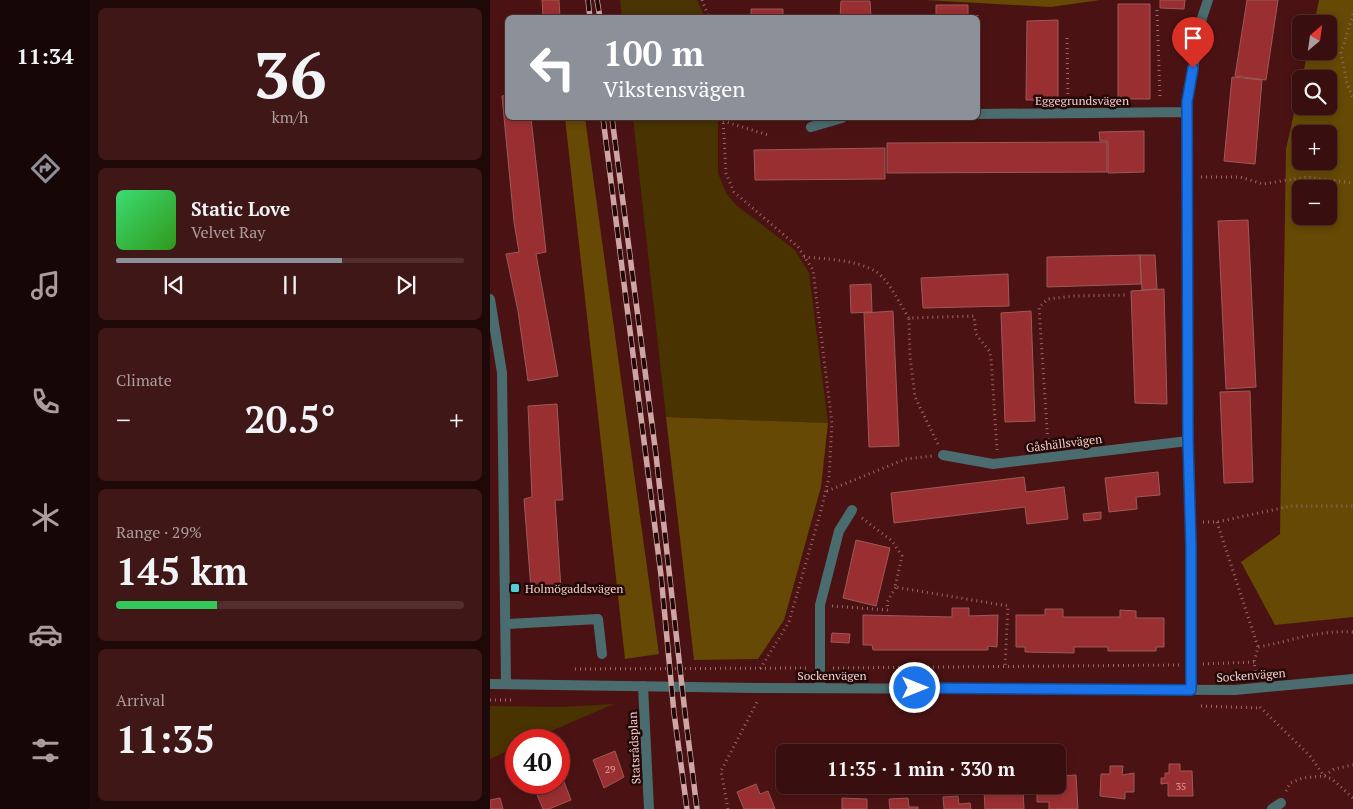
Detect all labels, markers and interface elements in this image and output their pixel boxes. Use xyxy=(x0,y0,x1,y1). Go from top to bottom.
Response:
north arrow xyxy=(1292,15,1338,60)
map controls xyxy=(1292,15,1337,225)
pin xyxy=(1172,17,1214,68)
icon: arrive xyxy=(1179,24,1207,52)
text: 36 xyxy=(253,30,327,117)
text: 100 m xyxy=(603,30,704,76)
icon: left xyxy=(520,35,585,100)
text: 11:34 xyxy=(16,41,74,70)
button: search xyxy=(1292,70,1337,115)
text: Vikstensvägen xyxy=(603,74,745,103)
street label: Eggegrundsvägen xyxy=(1035,93,1129,108)
text: km/h xyxy=(272,106,308,128)
button: + xyxy=(1292,125,1337,170)
icon: directions xyxy=(28,151,63,186)
button: − xyxy=(1292,180,1337,225)
text: Static Love xyxy=(191,196,290,221)
text: Velvet Ray xyxy=(191,221,265,243)
icon: music xyxy=(28,268,63,303)
icon: previous xyxy=(160,271,188,299)
icon: pause xyxy=(276,271,304,299)
icon: next xyxy=(392,271,420,299)
text: Climate xyxy=(116,369,172,391)
icon: phone xyxy=(28,384,63,419)
text: 20.5° xyxy=(244,394,336,444)
text: − xyxy=(116,401,131,438)
text: + xyxy=(449,401,464,438)
street label: Gåshällsvägen xyxy=(1025,431,1103,455)
icon: climate xyxy=(28,500,63,535)
text: Range · 29% xyxy=(116,521,202,543)
text: 145 km xyxy=(116,546,248,596)
place label: Holmögaddsvägen xyxy=(525,581,624,596)
marker: Holmögaddsvägen xyxy=(509,582,521,594)
icon: car xyxy=(28,617,63,652)
position arrow xyxy=(888,661,940,713)
street label: Sockenvägen xyxy=(1216,665,1286,685)
street label: Sockenvägen xyxy=(797,668,867,683)
text: Arrival xyxy=(116,689,165,711)
street label: Statsrådsplan xyxy=(625,711,643,785)
text: 11:35 xyxy=(116,714,215,764)
speed limit sign: 40 xyxy=(505,729,570,794)
icon: filters xyxy=(28,733,63,768)
text: 11:35 · 1 min · 330 m xyxy=(827,756,1015,781)
house number: 29 xyxy=(605,763,615,776)
house number: 35 xyxy=(1176,780,1186,793)

